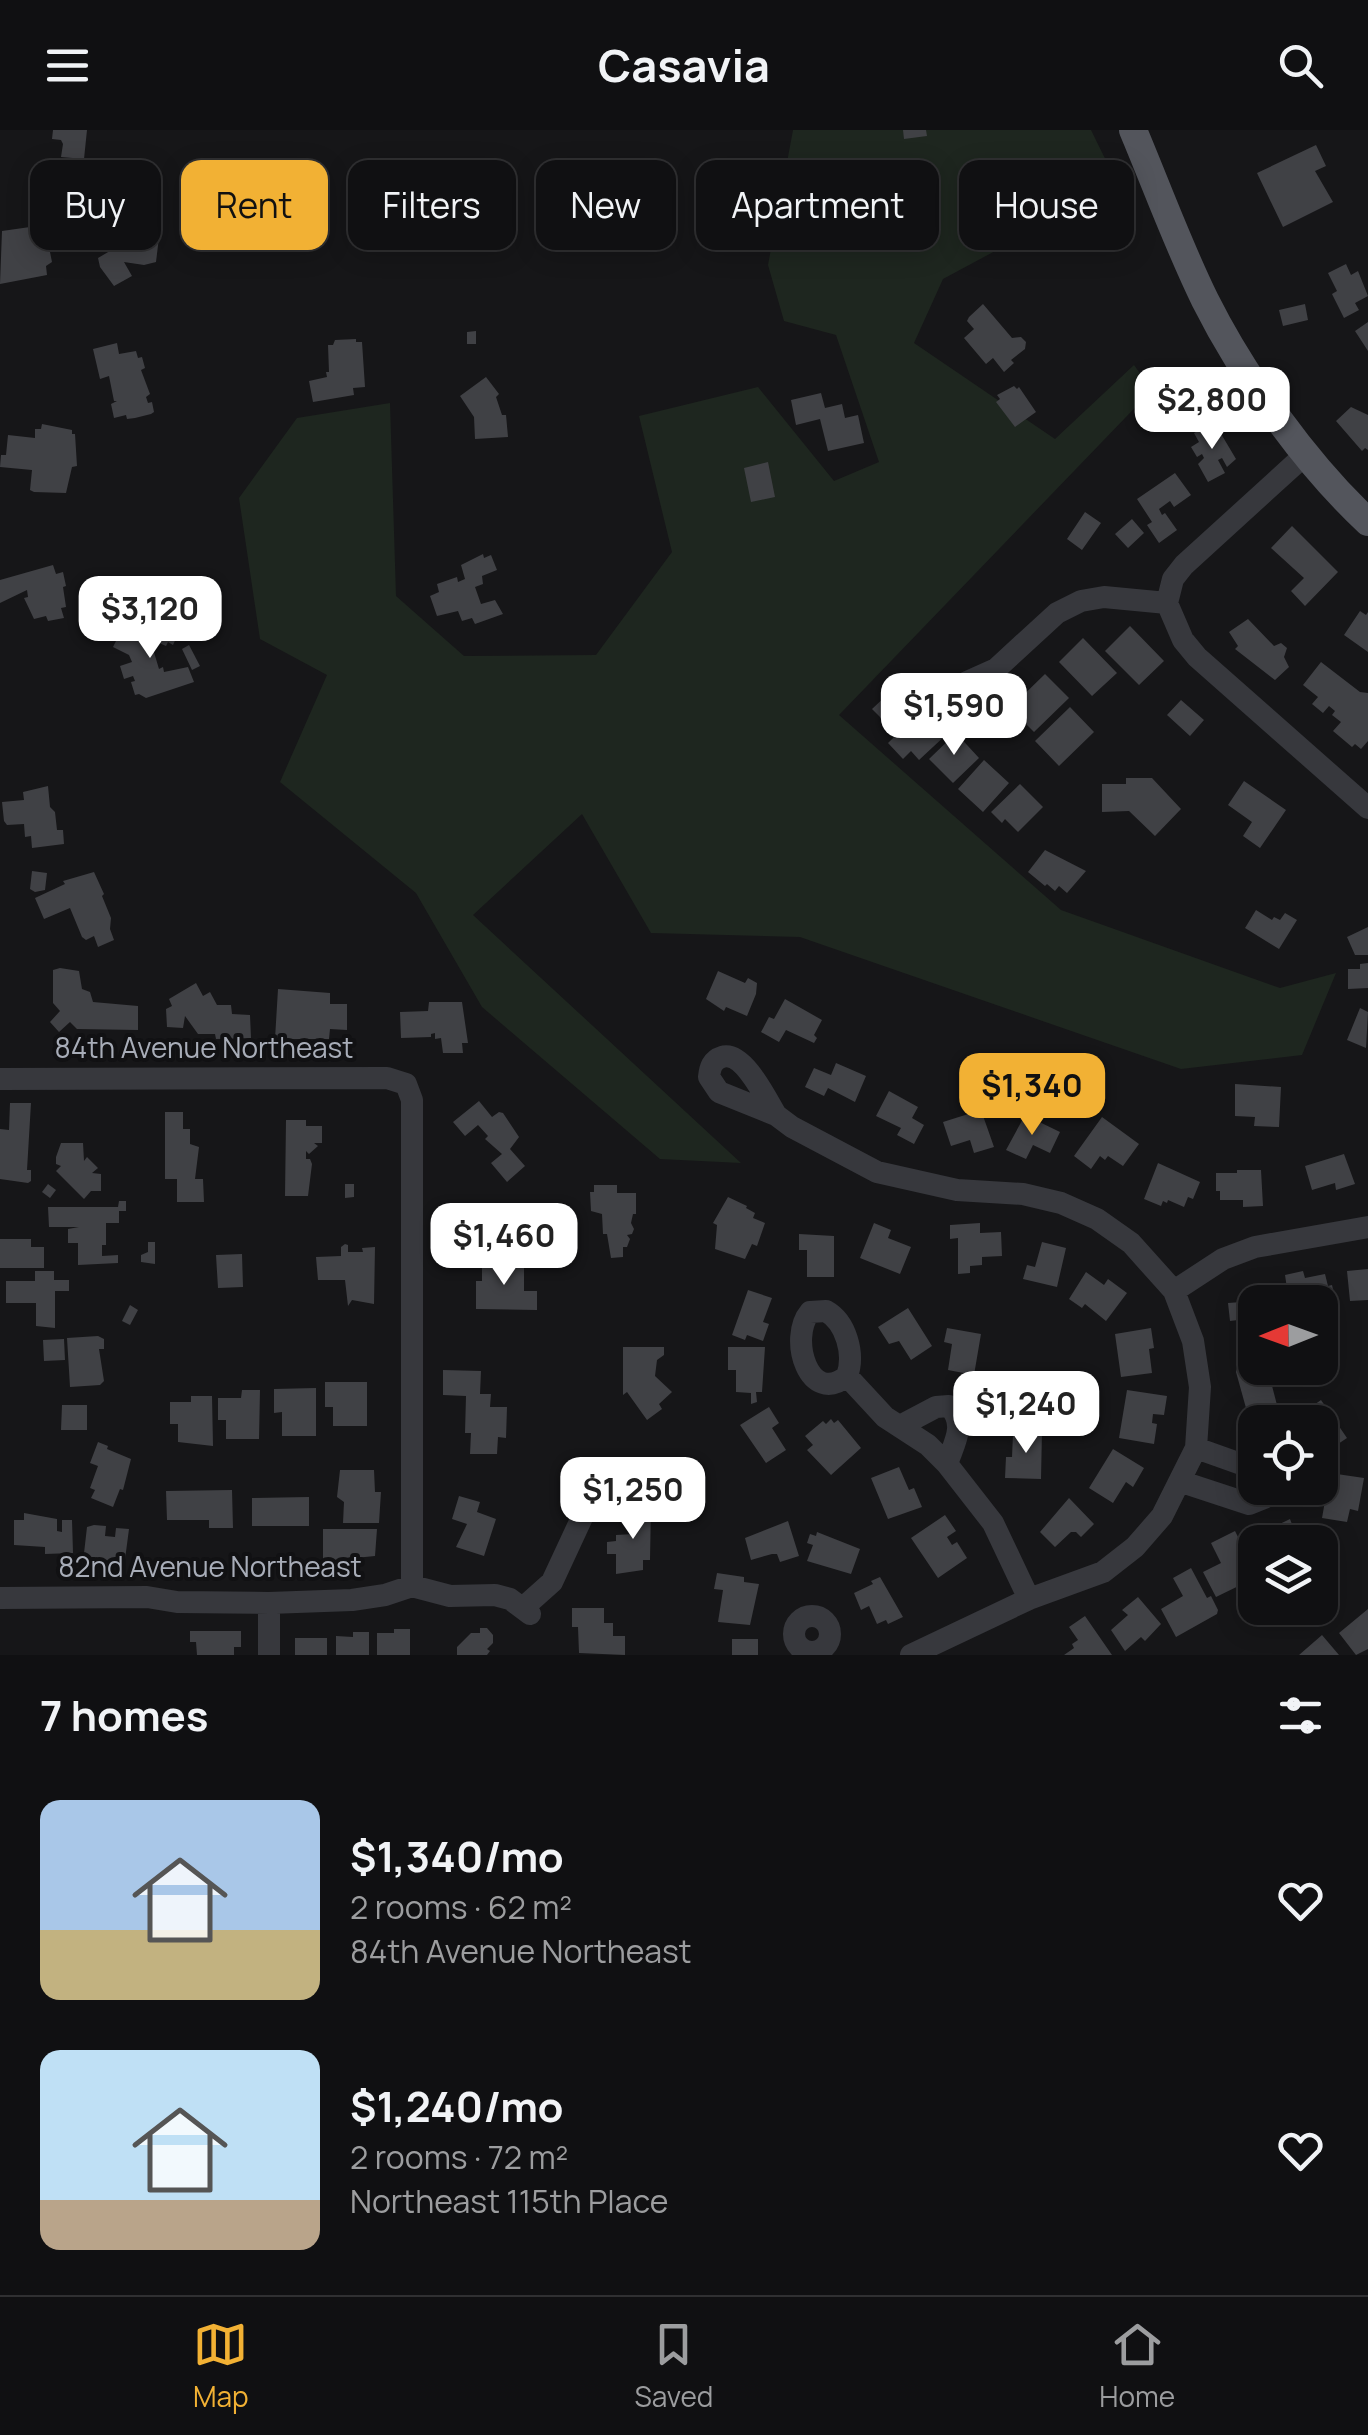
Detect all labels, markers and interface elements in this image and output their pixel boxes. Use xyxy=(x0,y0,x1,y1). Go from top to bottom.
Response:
text: Casavia xyxy=(598,34,770,96)
icon: menu xyxy=(40,38,95,93)
icon: search xyxy=(1273,38,1328,93)
chip: Buy xyxy=(30,160,161,250)
chip: Rent xyxy=(181,160,328,250)
chip: Filters xyxy=(348,160,516,250)
chip: New xyxy=(536,160,676,250)
chip: Apartment xyxy=(696,160,939,250)
chip: House xyxy=(959,160,1134,250)
pin: $2,800 xyxy=(1131,367,1293,452)
text: $2,800 xyxy=(1157,377,1267,421)
pin: $3,120 xyxy=(69,576,231,661)
text: $3,120 xyxy=(101,586,199,630)
pin: $1,590 xyxy=(873,673,1035,758)
text: $1,590 xyxy=(903,683,1005,727)
street label: 84th Avenue Northeast xyxy=(55,1028,353,1066)
pin: $1,340 xyxy=(951,1053,1113,1138)
text: $1,340 xyxy=(981,1063,1083,1107)
pin: $1,460 xyxy=(423,1203,585,1288)
text: $1,460 xyxy=(453,1213,555,1257)
north arrow xyxy=(1238,1285,1338,1385)
map controls xyxy=(1238,1285,1338,1625)
pin: $1,240 xyxy=(945,1371,1107,1456)
text: $1,240 xyxy=(975,1381,1077,1425)
button: locate xyxy=(1238,1405,1338,1505)
pin: $1,250 xyxy=(552,1457,714,1542)
text: $1,250 xyxy=(582,1467,684,1511)
button: layers xyxy=(1238,1525,1338,1625)
street label: 82nd Avenue Northeast xyxy=(58,1547,362,1585)
text: 7 homes xyxy=(40,1686,208,1744)
icon: filters xyxy=(1273,1688,1328,1743)
text: $1,340/mo xyxy=(350,1827,564,1885)
icon: home xyxy=(120,1840,240,1960)
icon: heart xyxy=(1273,1873,1328,1928)
text: 2 rooms · 62 m² xyxy=(350,1885,572,1929)
text: 84th Avenue Northeast xyxy=(350,1929,692,1973)
text: $1,240/mo xyxy=(350,2077,564,2135)
icon: home xyxy=(120,2090,240,2210)
icon: heart xyxy=(1273,2123,1328,2178)
text: 2 rooms · 72 m² xyxy=(350,2135,568,2179)
text: Northeast 115th Place xyxy=(350,2179,669,2223)
tab: Map xyxy=(193,2317,249,2415)
tab: Saved xyxy=(635,2317,713,2415)
tab: Home xyxy=(1099,2317,1175,2415)

